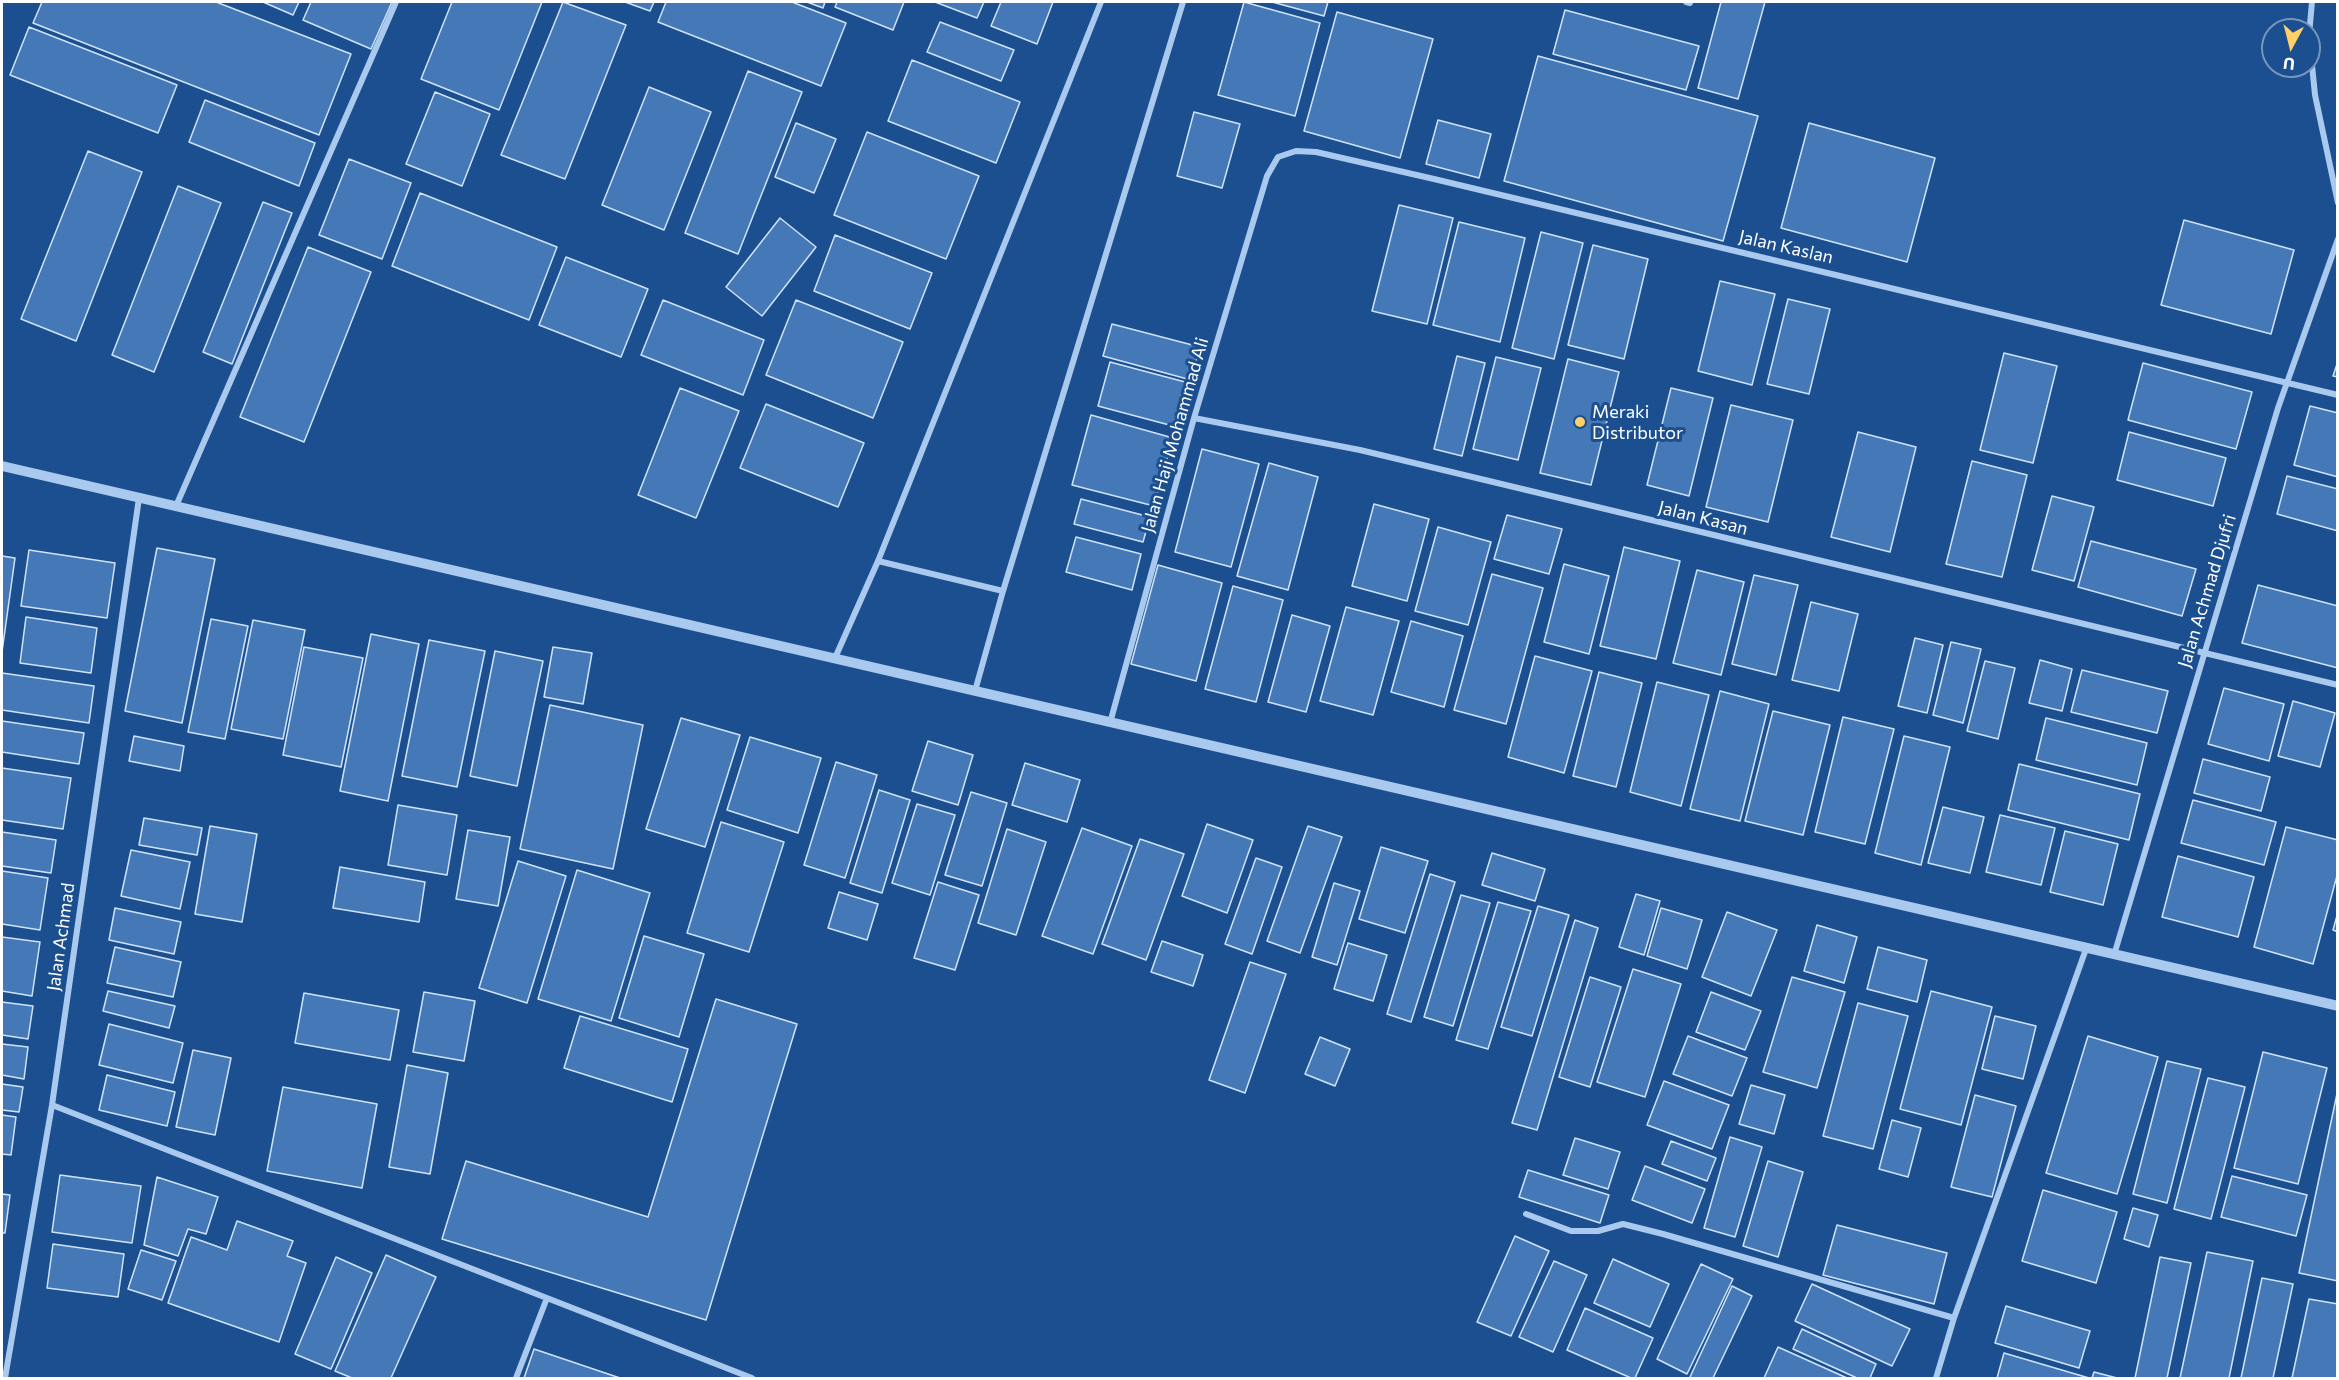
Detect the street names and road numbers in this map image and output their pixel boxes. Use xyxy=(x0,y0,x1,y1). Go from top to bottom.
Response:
street label: Jalan Kaslan xyxy=(1737,226,1835,268)
street label: Jalan Haji Mohammad Ali xyxy=(1137,335,1213,535)
street label: Jalan Kasan xyxy=(1656,496,1750,540)
street label: Jalan Achmad Djufri xyxy=(2173,512,2241,670)
street label: Jalan Achmad xyxy=(43,881,79,993)

